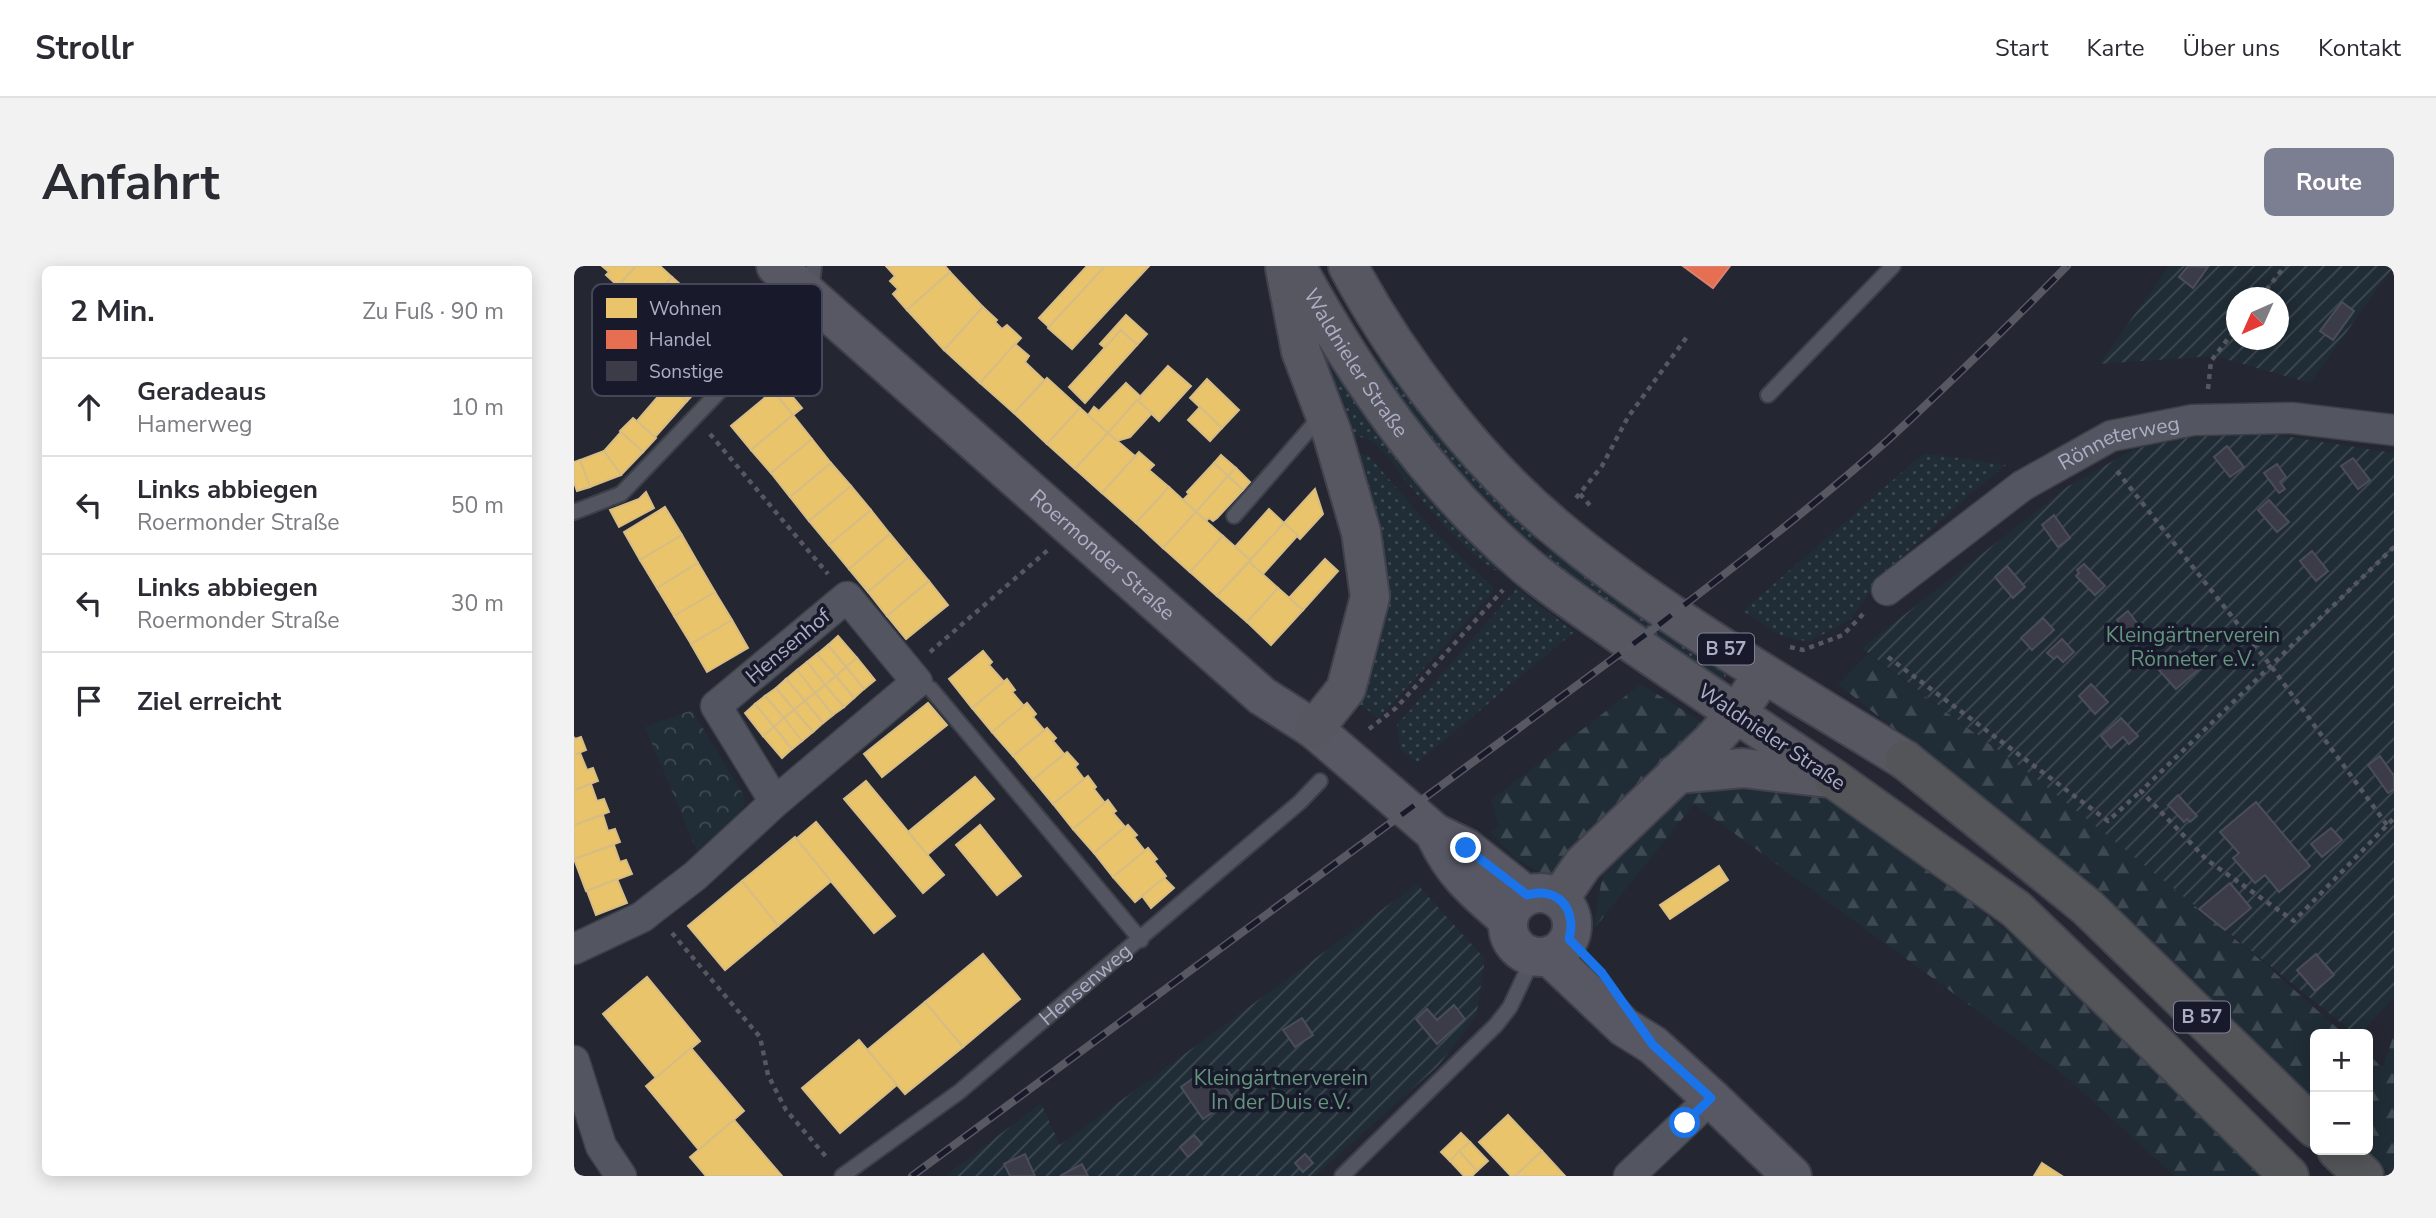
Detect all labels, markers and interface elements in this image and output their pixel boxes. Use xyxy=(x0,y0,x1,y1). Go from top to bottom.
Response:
text: Strollr xyxy=(35,26,134,71)
text: Start xyxy=(1995,32,2048,64)
text: Karte xyxy=(2086,32,2144,64)
text: Über uns xyxy=(2182,32,2280,64)
text: Kontakt xyxy=(2318,32,2401,64)
button: Route xyxy=(2264,148,2394,216)
text: Anfahrt xyxy=(42,149,220,216)
street label: Waldnieler Straße xyxy=(1297,283,1415,443)
legend xyxy=(592,284,822,396)
north arrow xyxy=(2226,287,2289,350)
text: 2 Min. xyxy=(70,291,155,332)
text: Zu Fuß · 90 m xyxy=(362,296,504,327)
text: Wohnen xyxy=(649,296,722,322)
text: Handel xyxy=(649,327,712,353)
text: Sonstige xyxy=(649,359,723,385)
text: Geradeaus xyxy=(137,374,266,409)
icon: ahead xyxy=(70,388,108,426)
text: 10 m xyxy=(451,392,504,423)
text: Hamerweg xyxy=(137,409,252,440)
street label: Rönneterweg xyxy=(2053,409,2182,477)
text: Links abbiegen xyxy=(137,472,318,507)
street label: Roermonder Straße xyxy=(1024,483,1181,627)
icon: left xyxy=(70,486,108,524)
text: 50 m xyxy=(451,490,504,521)
text: Roermonder Straße xyxy=(137,507,340,538)
text: Links abbiegen xyxy=(137,570,318,605)
icon: left xyxy=(70,584,108,622)
text: 30 m xyxy=(451,588,504,619)
street label: Hensenhof xyxy=(740,602,837,690)
text: Roermonder Straße xyxy=(137,605,340,636)
park label: Kleingärtnerverein Rönneter e.V. xyxy=(2106,621,2280,673)
road number: B 57 xyxy=(1698,634,1754,664)
street label: Waldnieler Straße xyxy=(1693,677,1851,797)
icon: arrive xyxy=(70,682,108,720)
text: Ziel erreicht xyxy=(137,684,281,719)
route end xyxy=(1450,832,1481,863)
street label: Hensenweg xyxy=(1033,937,1138,1032)
road number: B 57 xyxy=(2174,1002,2230,1032)
map controls xyxy=(2310,1029,2373,1155)
button: + xyxy=(2310,1029,2373,1092)
park label: Kleingärtnerverein In der Duis e.V. xyxy=(1194,1064,1368,1116)
button: − xyxy=(2310,1092,2373,1155)
route start xyxy=(1669,1107,1700,1138)

